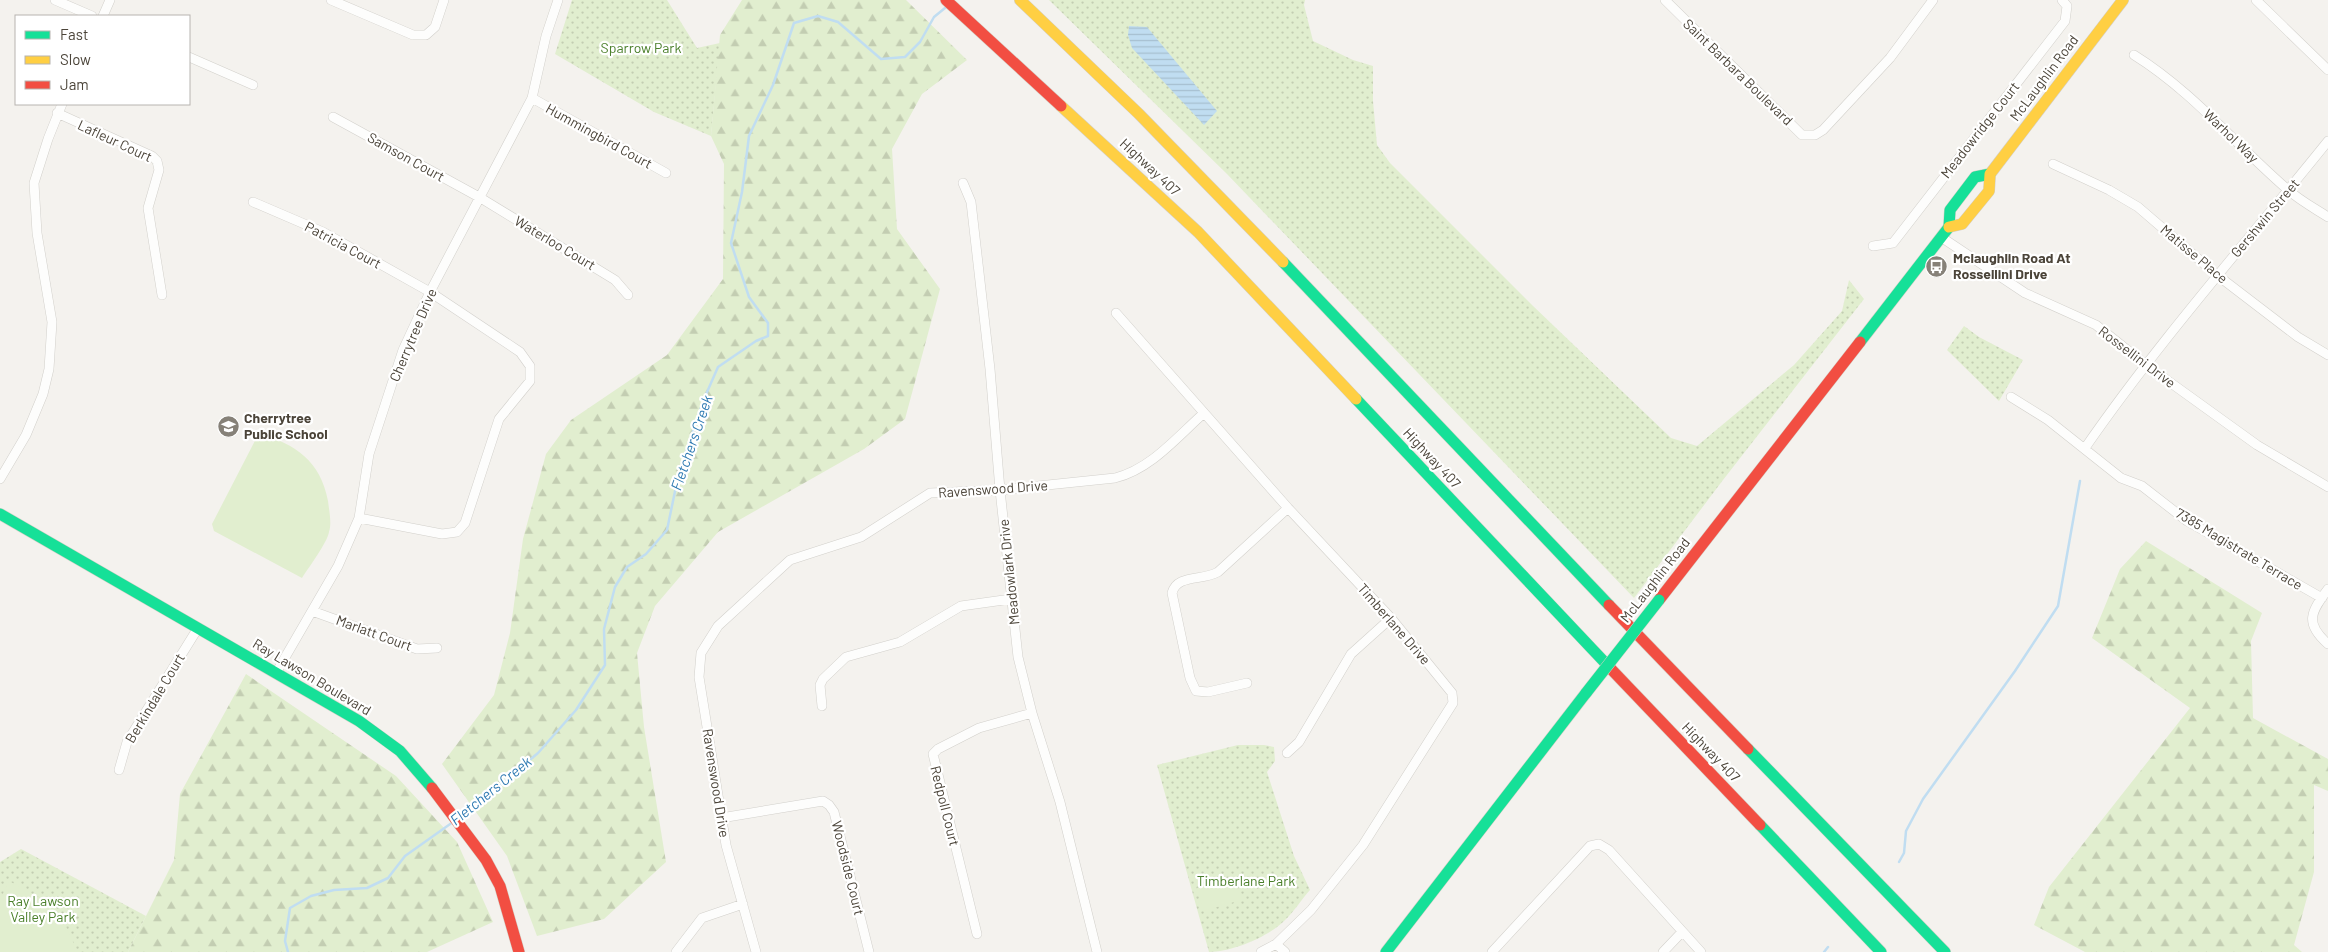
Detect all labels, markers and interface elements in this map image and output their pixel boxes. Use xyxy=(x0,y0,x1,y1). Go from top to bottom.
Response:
legend xyxy=(15,15,190,105)
street label: Saint Barbara Boulevard xyxy=(1680,15,1797,128)
text: Fast xyxy=(60,25,88,43)
street label: McLaughlin Road xyxy=(2006,31,2081,124)
park label: Sparrow Park xyxy=(601,39,681,56)
text: Slow xyxy=(60,50,91,68)
text: Jam xyxy=(60,75,89,93)
street label: Meadowridge Court xyxy=(1937,78,2023,181)
street label: Hummingbird Court xyxy=(543,99,655,172)
street label: Warhol Way xyxy=(2200,105,2263,166)
street label: Lafleur Court xyxy=(75,116,155,165)
street label: Samson Court xyxy=(365,128,448,185)
street label: Highway 407 xyxy=(1117,134,1184,199)
street label: Gershwin Street xyxy=(2227,175,2302,260)
street label: Waterloo Court xyxy=(512,212,599,273)
street label: Patricia Court xyxy=(302,217,384,272)
street label: Matisse Place xyxy=(2157,221,2231,287)
place label: Mclaughlin Road At Rossellini Drive xyxy=(1953,249,2071,282)
bus stop icon: Mclaughlin Road At Rossellini Drive xyxy=(1925,254,1949,278)
street label: Cherrytree Drive xyxy=(385,286,440,384)
street label: Rossellini Drive xyxy=(2095,322,2179,391)
water label: Fletchers Creek xyxy=(666,392,716,493)
place label: Cherrytree Public School xyxy=(244,409,328,442)
school or university icon: Cherrytree Public School xyxy=(216,414,240,438)
street label: Highway 407 xyxy=(1400,424,1465,492)
street label: Ravenswood Drive xyxy=(937,476,1048,501)
street label: 7385 Magistrate Terrace xyxy=(2173,504,2306,593)
street label: Meadowlark Drive xyxy=(995,518,1023,626)
street label: McLaughlin Road xyxy=(1616,534,1693,626)
street label: Timberlane Drive xyxy=(1354,579,1434,668)
street label: Marlatt Court xyxy=(334,611,414,654)
street label: Ray Lawson Boulevard xyxy=(250,635,375,719)
street label: Berkindale Court xyxy=(121,650,188,746)
street label: Highway 407 xyxy=(1679,718,1744,785)
street label: Ravenswood Drive xyxy=(699,727,734,839)
water label: Fletchers Creek xyxy=(446,752,535,828)
street label: Redpoll Court xyxy=(927,764,964,848)
street label: Woodside Court xyxy=(829,819,868,917)
park label: Timberlane Park xyxy=(1197,872,1295,889)
park label: Ray Lawson Valley Park xyxy=(7,892,79,925)

